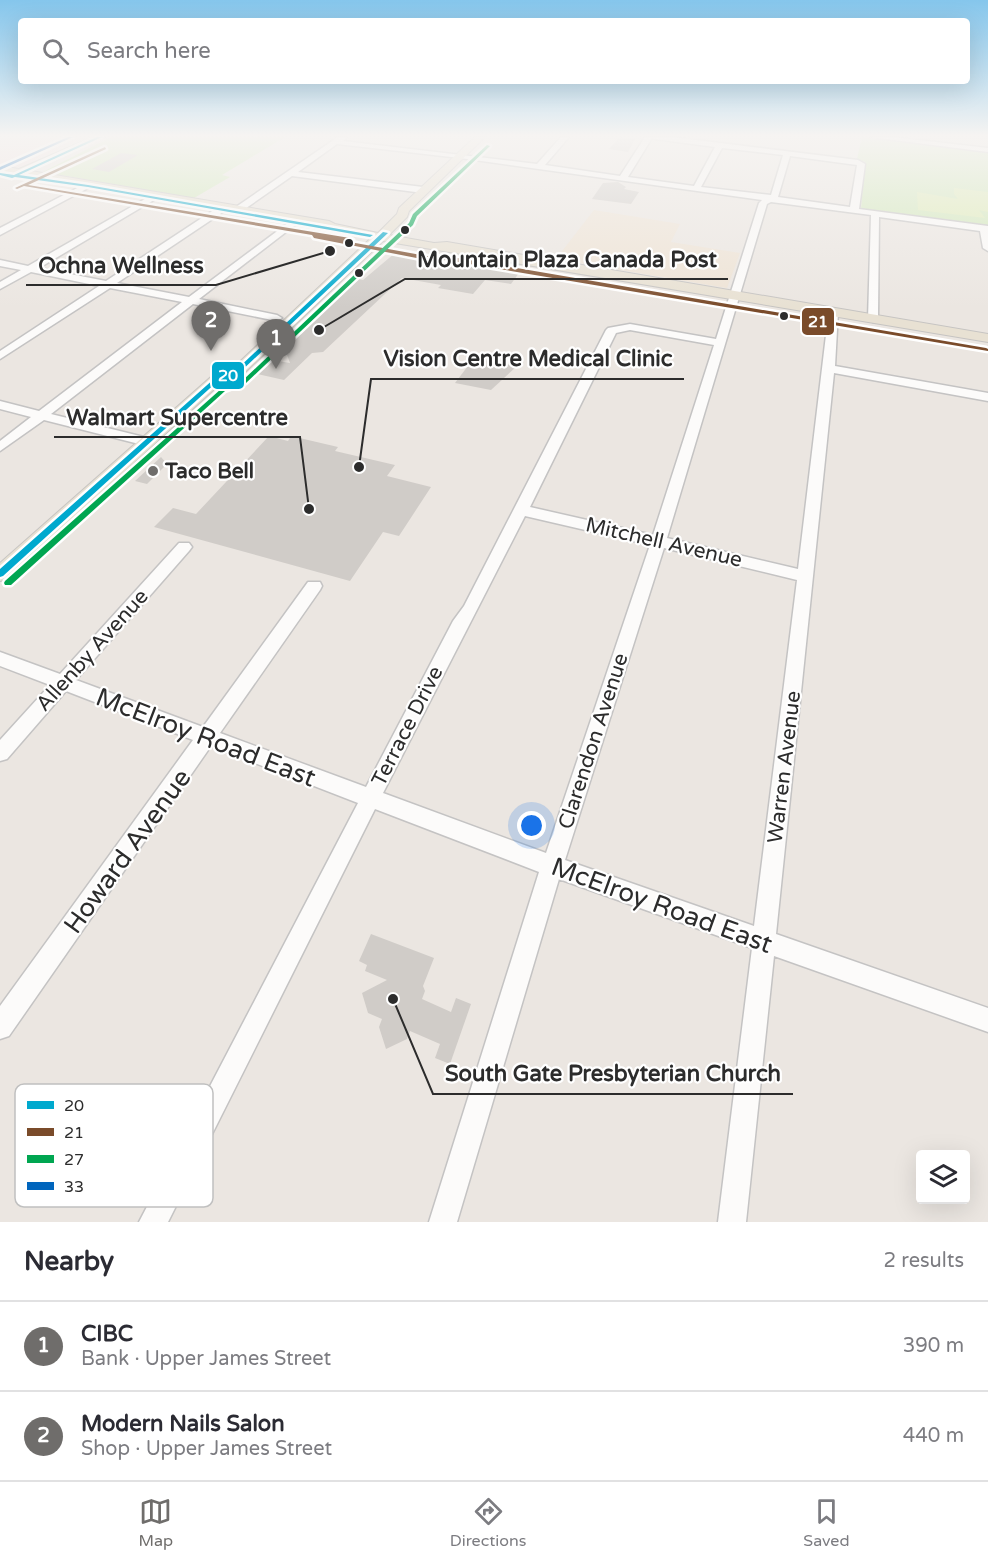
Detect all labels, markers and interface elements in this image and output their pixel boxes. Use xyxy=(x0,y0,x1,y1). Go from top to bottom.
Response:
search box xyxy=(18,18,970,84)
icon: search xyxy=(39,35,72,68)
text: Search here xyxy=(87,38,211,64)
unlabelled marker xyxy=(399,224,411,236)
unlabelled marker xyxy=(343,237,355,249)
callout: Mountain Plaza Canada Post xyxy=(405,239,728,279)
callout: Ochna Wellness xyxy=(26,245,216,285)
text: Mountain Plaza Canada Post xyxy=(417,247,718,273)
text: Ochna Wellness xyxy=(38,253,204,279)
unlabelled marker xyxy=(353,267,365,279)
pin: 2 xyxy=(192,302,230,351)
line badge: 21 xyxy=(801,307,835,336)
unlabelled marker xyxy=(778,310,790,322)
text: 21 xyxy=(808,312,828,332)
pin: 1 xyxy=(256,320,296,369)
callout: Vision Centre Medical Clinic xyxy=(371,339,684,379)
text: Vision Centre Medical Clinic xyxy=(383,346,673,372)
line badge: 20 xyxy=(211,361,245,390)
text: 20 xyxy=(218,366,238,386)
callout: Walmart Supercentre xyxy=(54,397,300,437)
text: Walmart Supercentre xyxy=(66,405,288,431)
place label: Taco Bell xyxy=(164,459,254,484)
marker: Taco Bell xyxy=(146,464,160,478)
street label: Mitchell Avenue xyxy=(583,512,745,573)
street label: Allenby Avenue xyxy=(31,584,154,717)
street label: Clarendon Avenue xyxy=(553,650,634,832)
street label: Terrace Drive xyxy=(366,662,448,790)
street label: McElroy Road East xyxy=(91,681,320,794)
street label: Warren Avenue xyxy=(763,689,806,845)
street label: Howard Avenue xyxy=(57,763,197,940)
your location xyxy=(517,811,546,840)
street label: McElroy Road East xyxy=(547,851,777,960)
callout: South Gate Presbyterian Church xyxy=(433,1054,793,1094)
text: South Gate Presbyterian Church xyxy=(445,1061,781,1087)
legend xyxy=(15,1084,213,1207)
text: 20 xyxy=(64,1096,84,1116)
text: 21 xyxy=(64,1123,84,1143)
text: 27 xyxy=(64,1150,84,1170)
map controls xyxy=(916,1150,970,1204)
button: layers xyxy=(916,1150,970,1204)
text: 33 xyxy=(64,1177,84,1197)
text: Nearby xyxy=(24,1246,114,1277)
text: 2 results xyxy=(884,1249,964,1273)
text: CIBC xyxy=(81,1321,133,1347)
text: 1 xyxy=(37,1334,50,1358)
text: 390 m xyxy=(903,1334,964,1358)
text: Bank · Upper James Street xyxy=(81,1347,331,1371)
text: Modern Nails Salon xyxy=(81,1411,285,1437)
text: 2 xyxy=(37,1424,50,1448)
text: 440 m xyxy=(903,1424,964,1448)
text: Shop · Upper James Street xyxy=(81,1437,332,1461)
tab: Map xyxy=(138,1495,173,1551)
tab: Directions xyxy=(450,1495,526,1551)
tab: Saved xyxy=(803,1495,850,1551)

